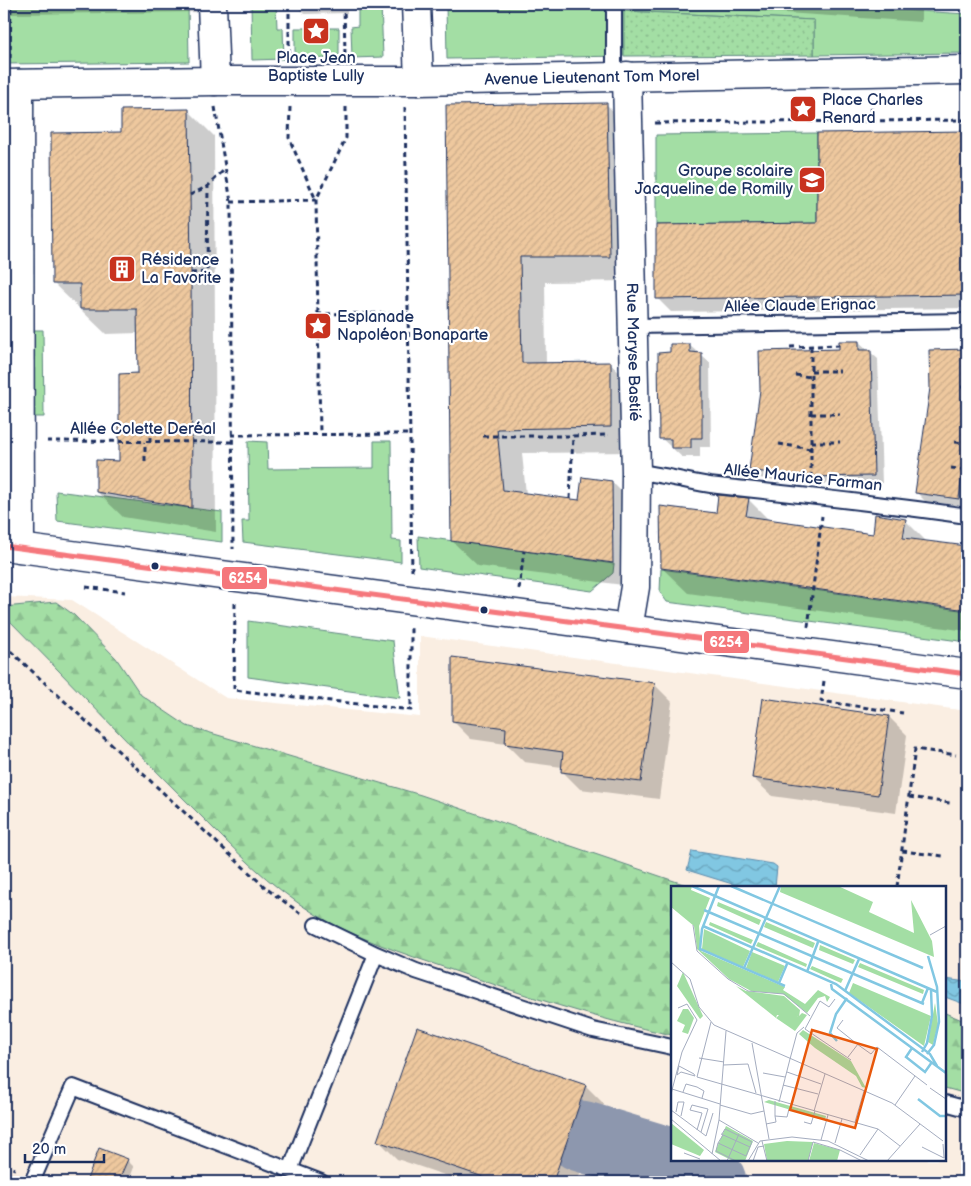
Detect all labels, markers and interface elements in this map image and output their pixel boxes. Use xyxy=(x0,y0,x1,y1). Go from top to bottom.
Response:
place icon: Place Jean Baptiste Lully xyxy=(301,16,331,46)
place label: Place Jean Baptiste Lully xyxy=(268,49,365,86)
street label: Avenue Lieutenant Tom Morel xyxy=(484,66,700,89)
place label: Place Charles Renard xyxy=(822,91,923,128)
place icon: Place Charles Renard xyxy=(788,94,818,124)
place label: Groupe scolaire Jacqueline de Romilly xyxy=(635,162,794,199)
school or university icon: Groupe scolaire Jacqueline de Romilly xyxy=(797,165,827,195)
place label: Résidence La Favorite xyxy=(141,251,222,288)
building icon: Résidence La Favorite xyxy=(107,254,137,284)
street label: Rue Maryse Bastié xyxy=(622,282,644,422)
street label: Allée Claude Erignac xyxy=(724,295,876,317)
place label: Esplanade Napoléon Bonaparte xyxy=(337,308,489,345)
place icon: Esplanade Napoléon Bonaparte xyxy=(303,311,333,341)
street label: Allée Colette Deréal xyxy=(70,420,216,439)
street label: Allée Maurice Farman xyxy=(723,460,883,496)
unlabelled marker xyxy=(150,561,160,571)
line badge: 6254 xyxy=(221,566,268,590)
text: 6254 xyxy=(228,570,262,587)
unlabelled marker xyxy=(479,605,489,615)
line badge: 6254 xyxy=(703,630,750,654)
text: 6254 xyxy=(709,634,743,651)
inset map xyxy=(671,886,946,1161)
scale bar xyxy=(25,1131,104,1163)
text: 20 m xyxy=(32,1140,66,1159)

